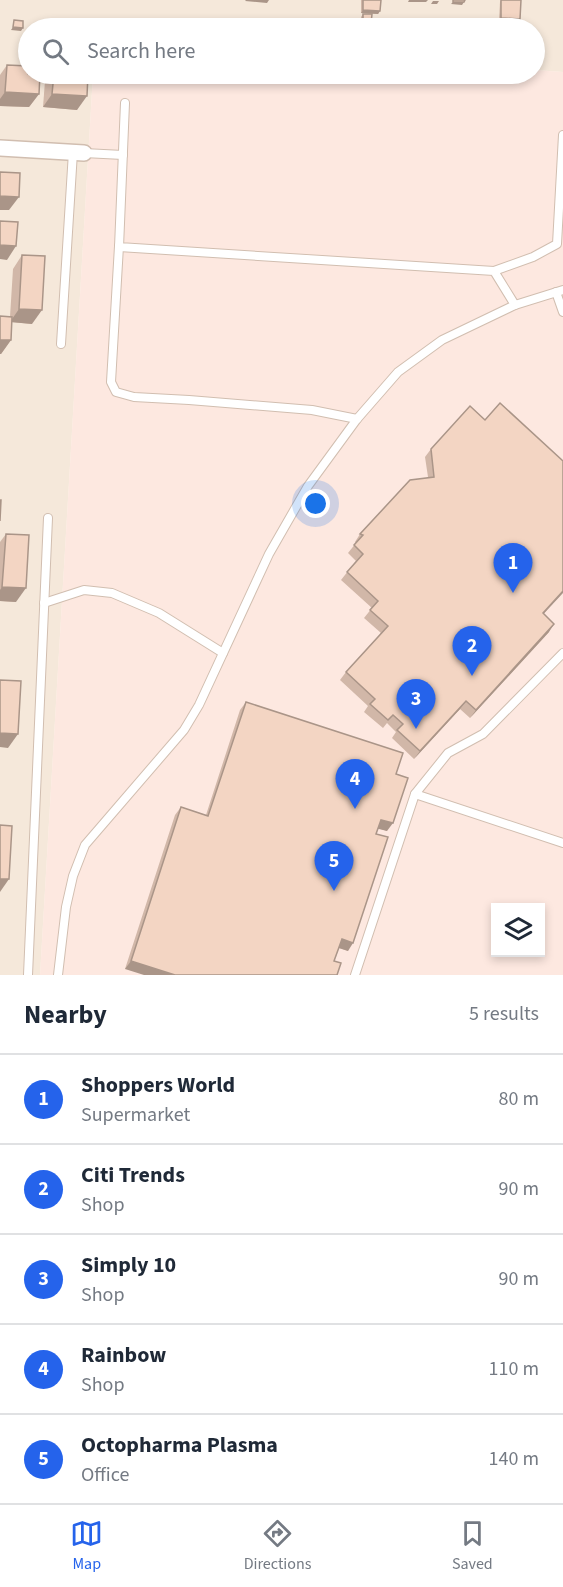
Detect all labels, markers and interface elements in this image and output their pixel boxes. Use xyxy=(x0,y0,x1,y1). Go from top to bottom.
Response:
search box xyxy=(18,18,545,84)
icon: search xyxy=(39,35,72,68)
text: Search here xyxy=(87,35,195,67)
your location xyxy=(301,489,330,518)
pin: 1 xyxy=(494,544,532,593)
pin: 2 xyxy=(452,626,492,676)
pin: 3 xyxy=(396,680,436,729)
pin: 4 xyxy=(336,760,374,809)
pin: 5 xyxy=(314,842,354,891)
map controls xyxy=(491,903,545,957)
button: layers xyxy=(491,903,545,957)
text: Nearby xyxy=(24,996,107,1033)
text: 5 results xyxy=(469,1000,539,1028)
text: Shoppers World xyxy=(81,1069,235,1101)
text: 1 xyxy=(38,1085,49,1113)
text: 80 m xyxy=(499,1085,539,1113)
text: Supermarket xyxy=(81,1101,190,1129)
text: Citi Trends xyxy=(81,1159,185,1191)
text: 2 xyxy=(38,1175,49,1203)
text: 90 m xyxy=(499,1175,539,1203)
text: Shop xyxy=(81,1191,125,1219)
text: Simply 10 xyxy=(81,1249,176,1281)
text: 3 xyxy=(38,1265,49,1293)
text: 90 m xyxy=(499,1265,539,1293)
text: Shop xyxy=(81,1281,125,1309)
text: Rainbow xyxy=(81,1339,166,1371)
text: 4 xyxy=(38,1355,49,1383)
text: 110 m xyxy=(489,1355,539,1383)
text: Shop xyxy=(81,1371,125,1399)
text: Octopharma Plasma xyxy=(81,1429,278,1461)
text: 5 xyxy=(38,1445,49,1473)
text: 140 m xyxy=(489,1445,539,1473)
text: Office xyxy=(81,1461,129,1489)
tab: Map xyxy=(70,1517,103,1575)
tab: Directions xyxy=(244,1517,311,1575)
tab: Saved xyxy=(452,1517,493,1575)

